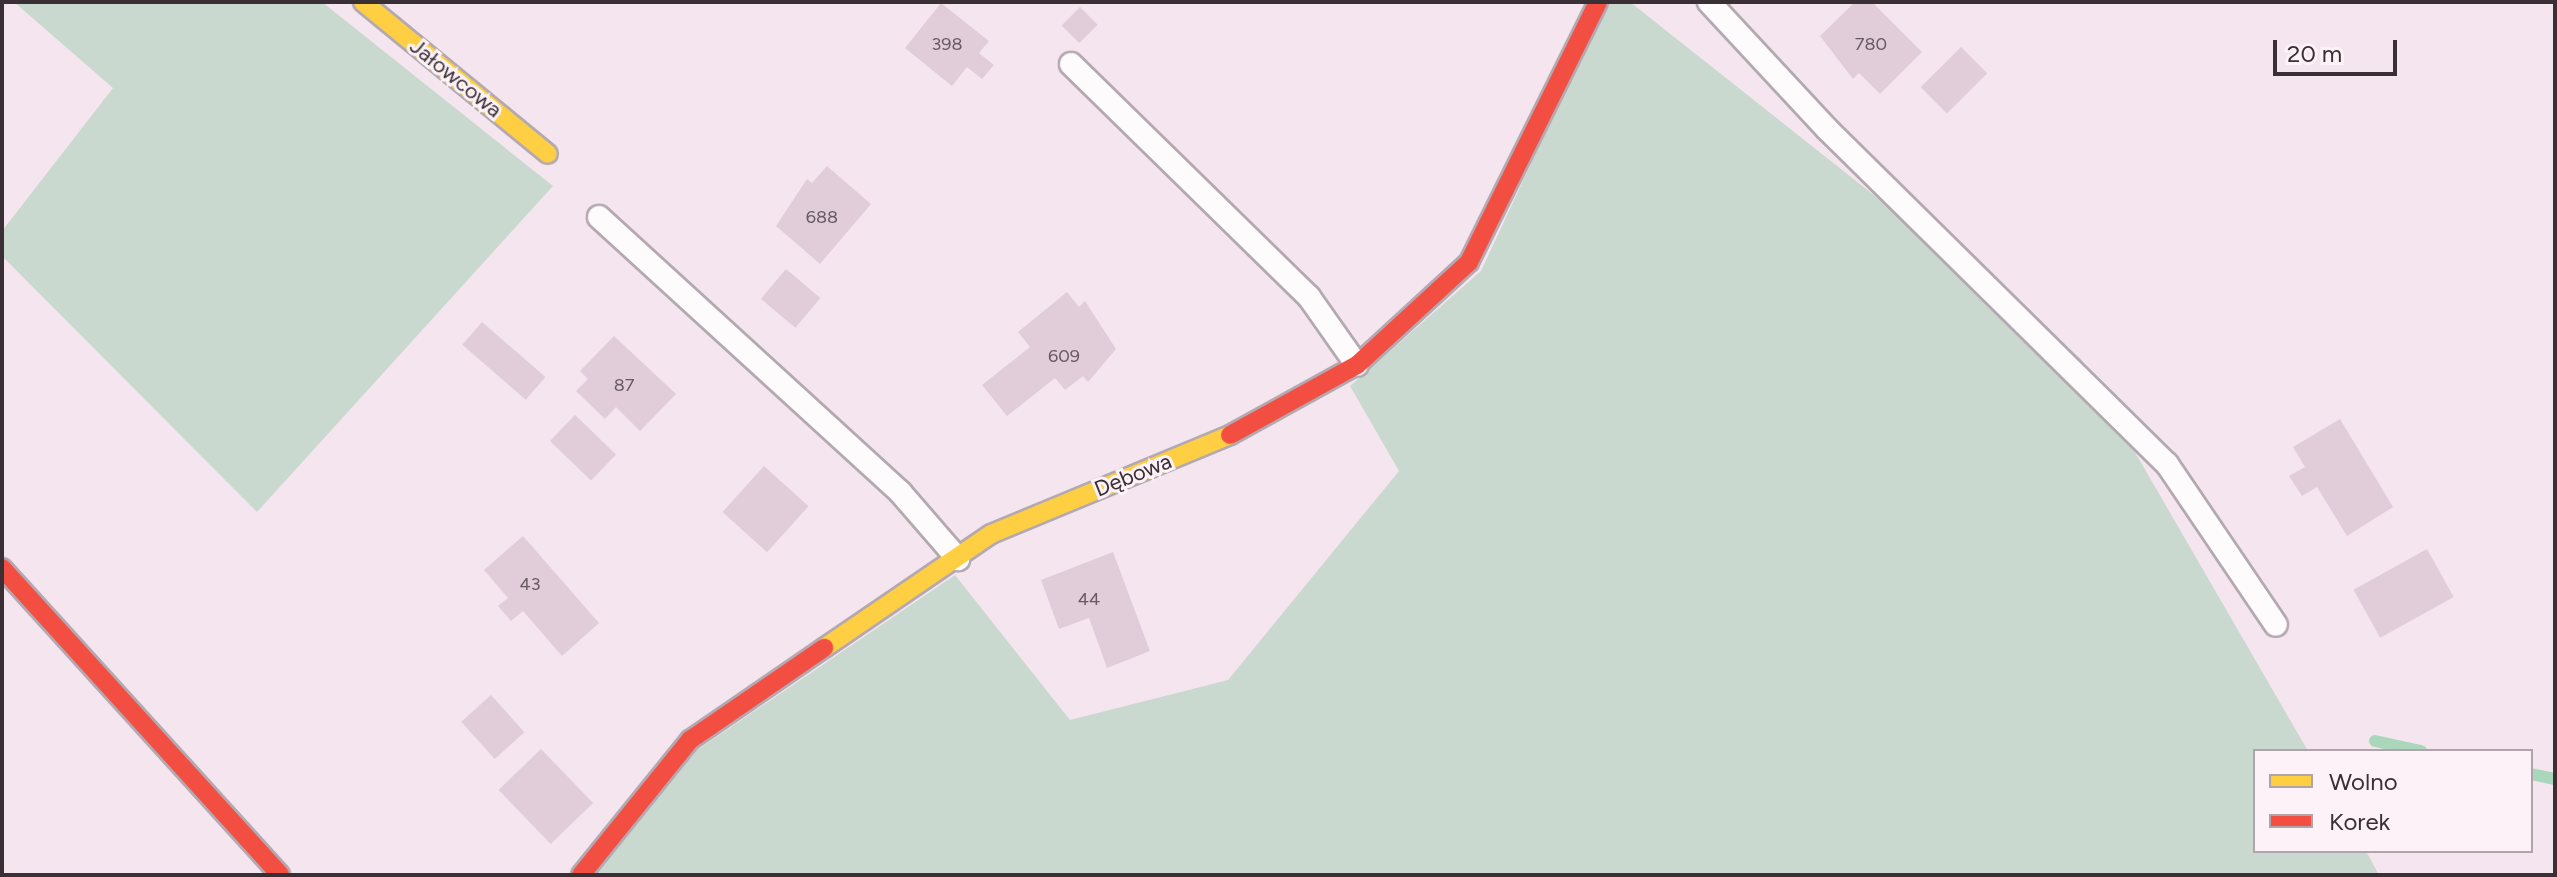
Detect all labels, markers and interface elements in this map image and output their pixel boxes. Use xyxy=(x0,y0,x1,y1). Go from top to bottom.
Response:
scale bar xyxy=(2277,24,2401,74)
street label: Jałowcowa xyxy=(405,33,507,123)
house number: 398 xyxy=(931,33,963,55)
house number: 780 xyxy=(1855,33,1887,55)
text: 20 m xyxy=(2287,39,2342,68)
house number: 688 xyxy=(806,206,838,228)
house number: 609 xyxy=(1048,345,1080,367)
house number: 87 xyxy=(614,374,634,396)
street label: Dębowa xyxy=(1091,448,1175,502)
house number: 43 xyxy=(520,573,540,595)
house number: 44 xyxy=(1078,588,1100,610)
legend xyxy=(2253,749,2533,853)
text: Wolno xyxy=(2329,767,2398,796)
text: Korek xyxy=(2329,807,2390,836)

